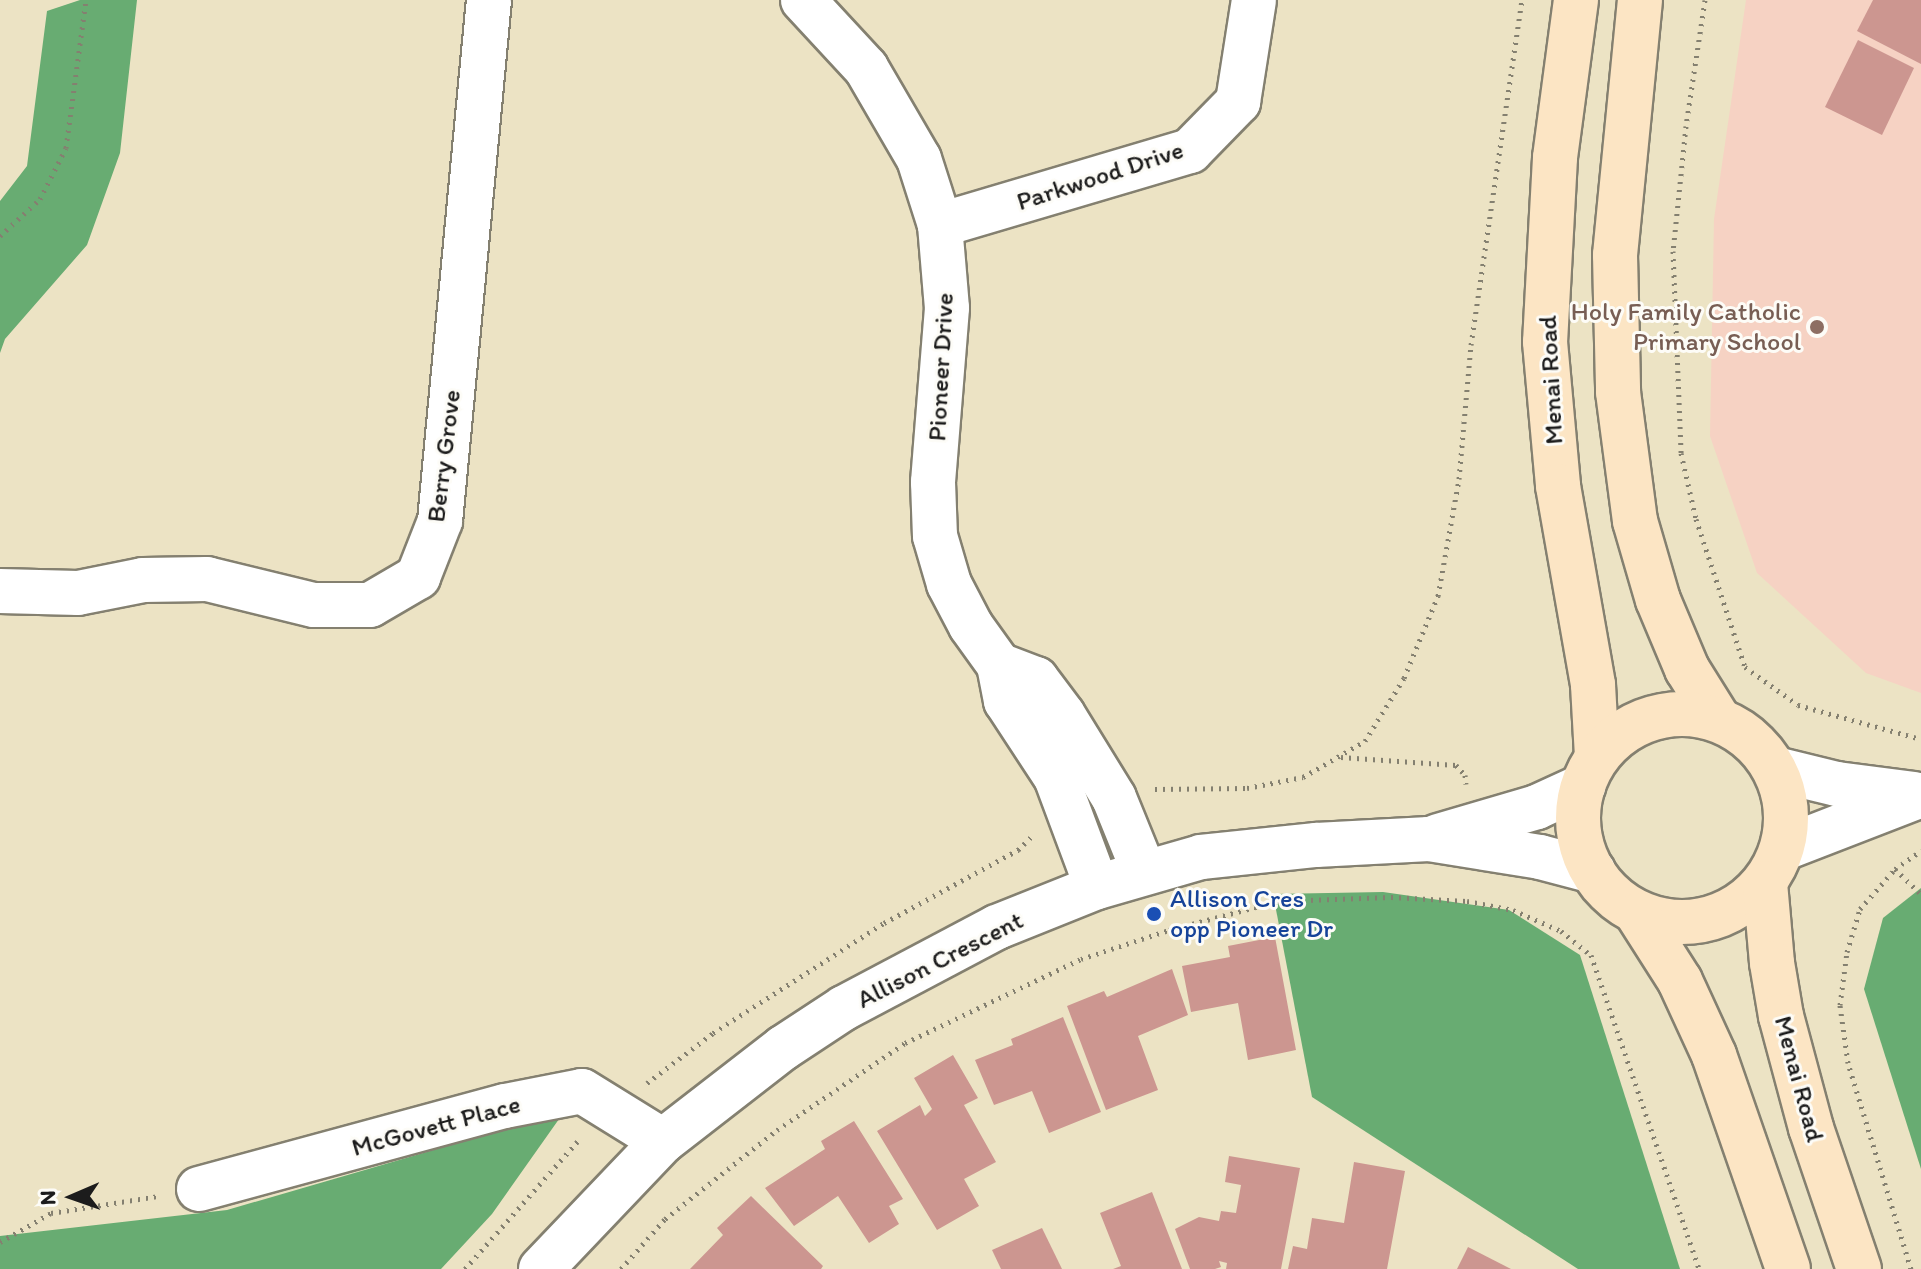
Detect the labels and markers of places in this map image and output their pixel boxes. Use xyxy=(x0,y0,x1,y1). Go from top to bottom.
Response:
place label: Holy Family Catholic Primary School xyxy=(1572,296,1801,358)
marker: Holy Family Catholic Primary School xyxy=(1808,318,1826,336)
place label: Allison Cres opp Pioneer Dr xyxy=(1170,883,1333,944)
marker: Allison Cres opp Pioneer Dr xyxy=(1145,905,1163,923)

